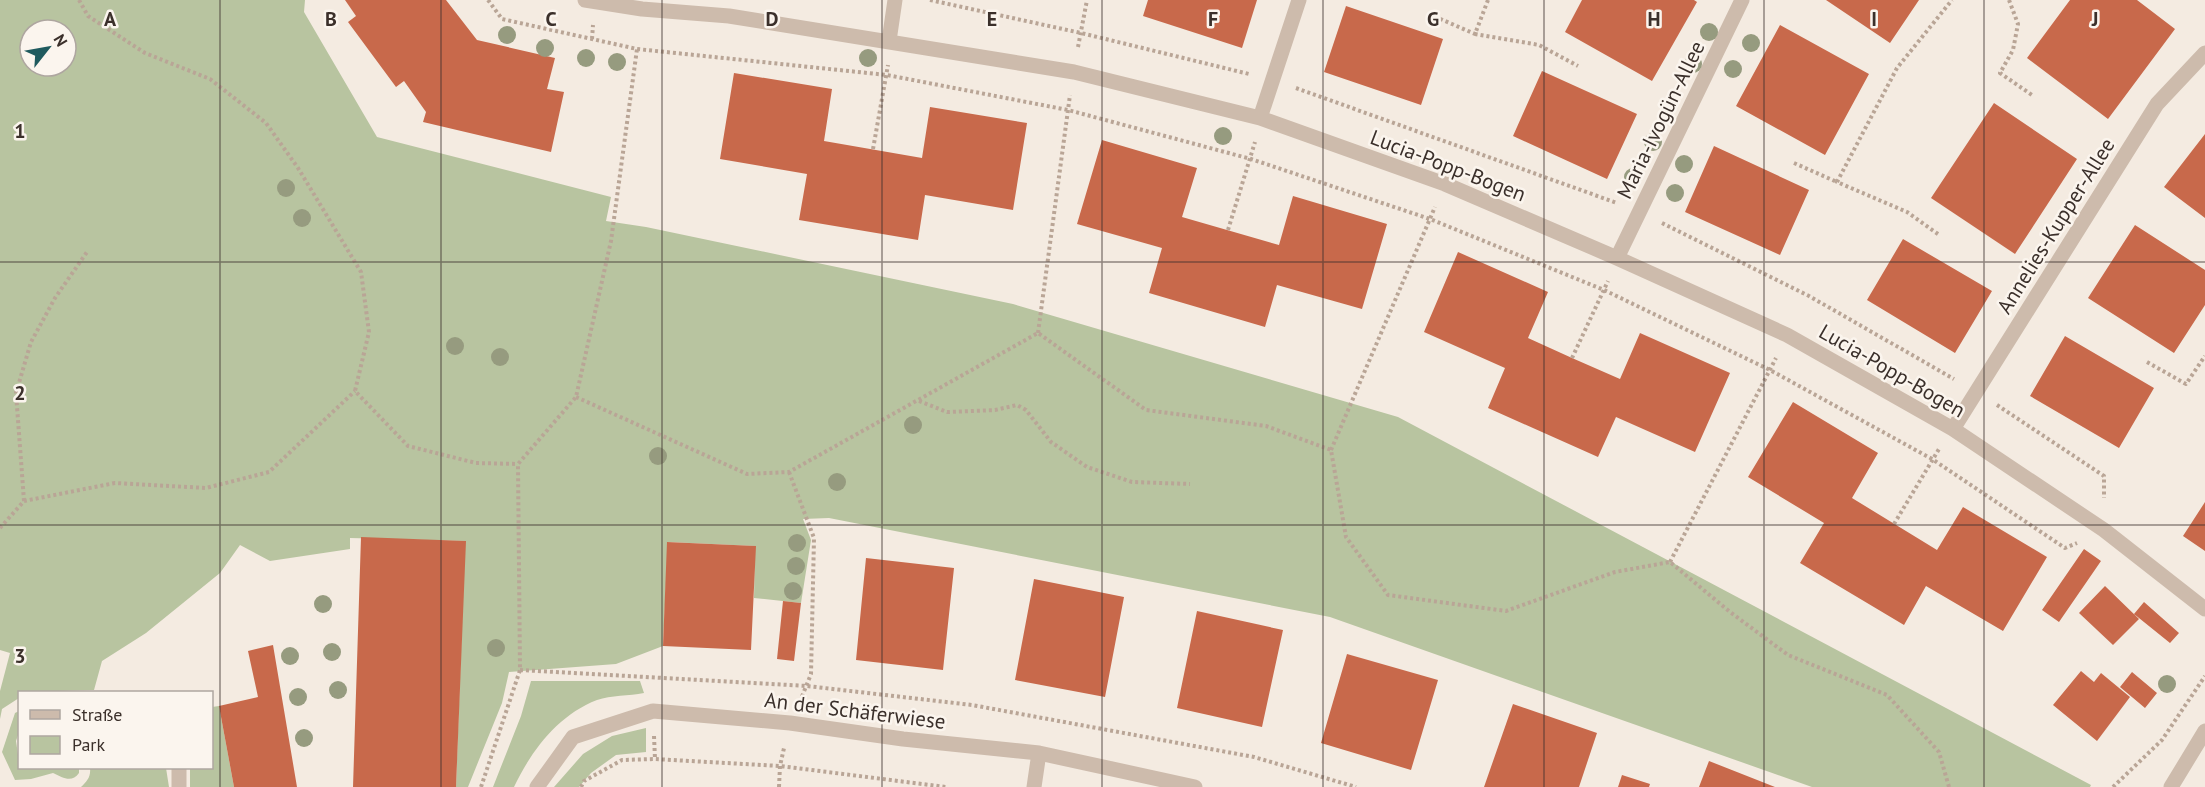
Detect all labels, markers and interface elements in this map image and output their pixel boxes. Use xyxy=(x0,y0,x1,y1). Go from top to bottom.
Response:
text: A xyxy=(104,6,117,32)
text: B xyxy=(325,6,337,32)
text: C xyxy=(545,6,557,32)
text: D xyxy=(766,6,779,32)
text: E xyxy=(987,6,997,32)
text: F xyxy=(1208,6,1218,32)
text: G xyxy=(1427,6,1439,32)
text: H xyxy=(1647,6,1661,32)
text: I xyxy=(1871,6,1877,32)
text: J xyxy=(2091,6,2098,32)
north arrow xyxy=(18,18,78,78)
text: N xyxy=(50,31,72,50)
street label: Maria-Ivogün-Allee xyxy=(1611,36,1710,203)
text: 1 xyxy=(14,118,26,144)
street label: Lucia-Popp-Bogen xyxy=(1367,123,1530,208)
street label: Annelies-Kupper-Allee xyxy=(1991,133,2121,319)
street label: Lucia-Popp-Bogen xyxy=(1814,318,1970,423)
text: 2 xyxy=(14,380,26,406)
text: 3 xyxy=(14,643,26,669)
street label: An der Schäferwiese xyxy=(763,686,947,735)
legend xyxy=(18,691,213,769)
text: Straße xyxy=(72,703,123,726)
text: Park xyxy=(72,733,105,756)

